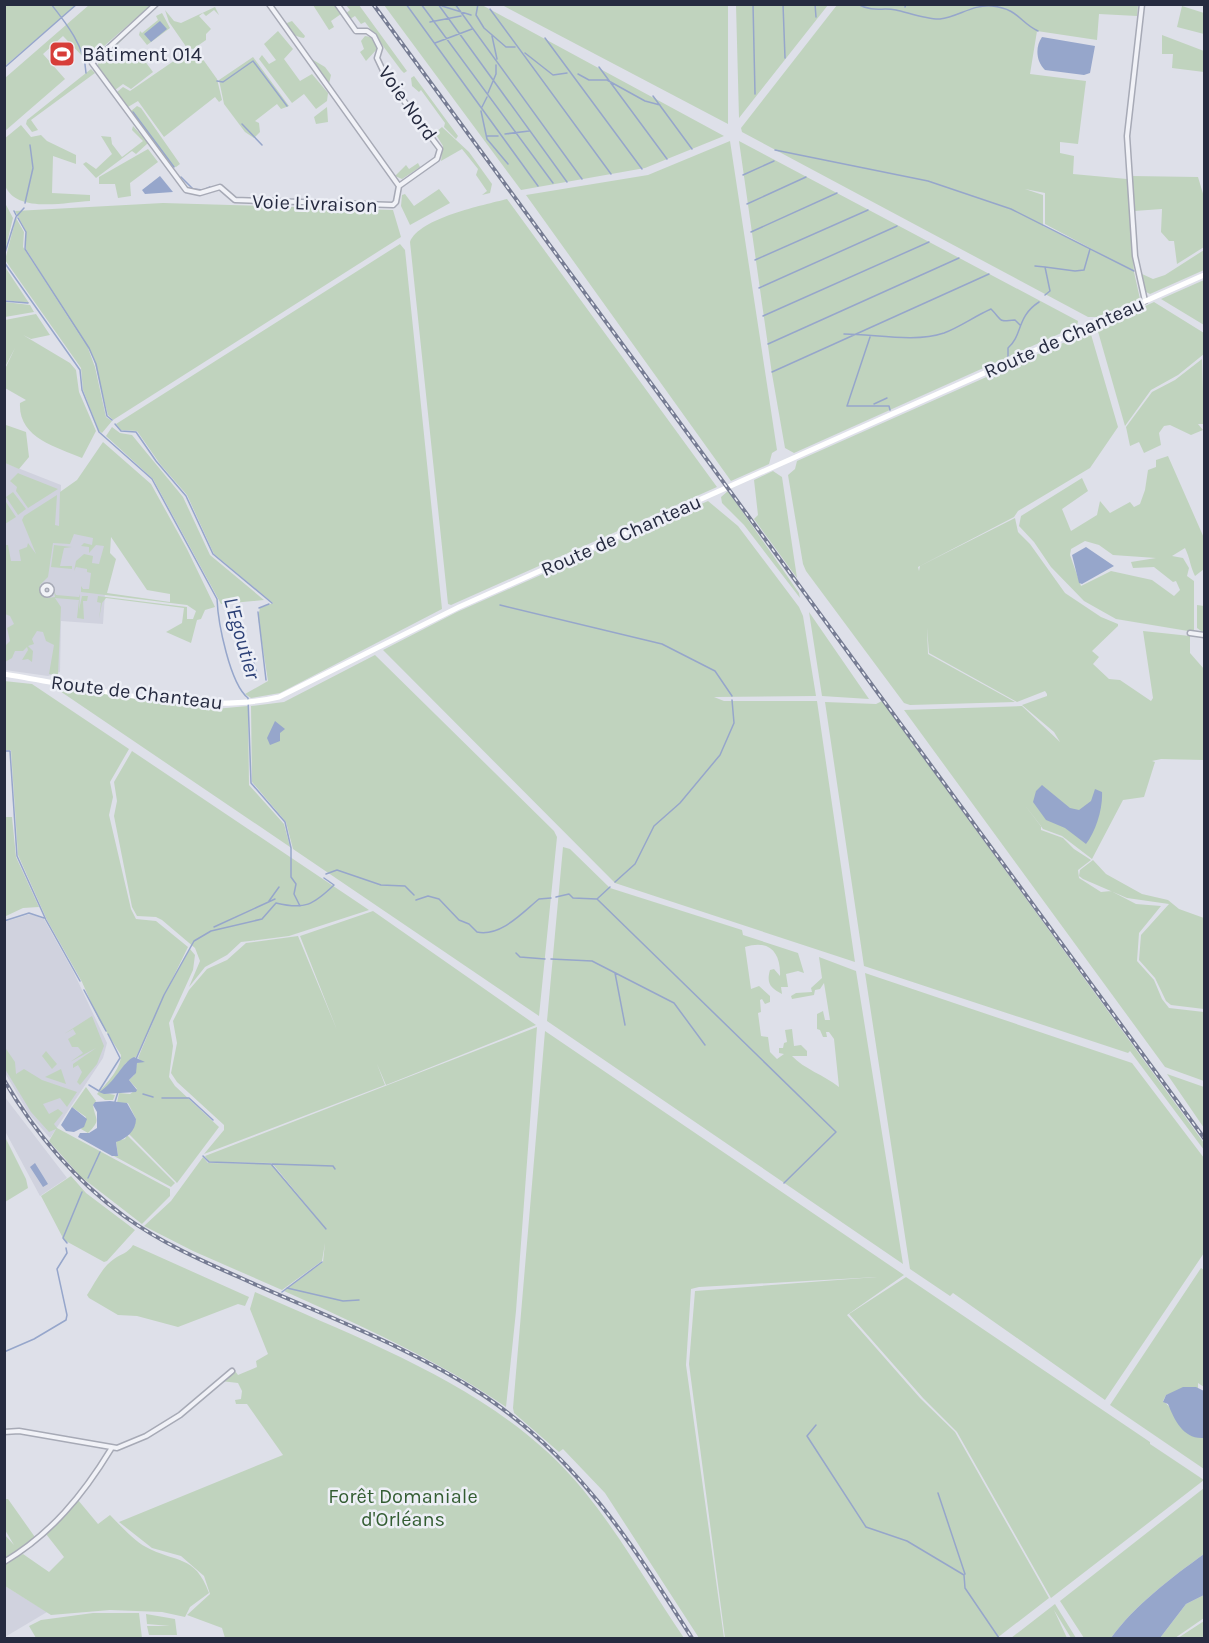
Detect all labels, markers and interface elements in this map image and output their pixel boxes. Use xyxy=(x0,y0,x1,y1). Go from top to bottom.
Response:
sports icon: Bâtiment 014 xyxy=(47,39,77,69)
place label: Bâtiment 014 xyxy=(82,43,202,66)
street label: Voie Nord xyxy=(373,61,442,145)
street label: Voie Livraison xyxy=(252,190,378,217)
street label: Route de Chanteau xyxy=(980,292,1148,383)
street label: Route de Chanteau xyxy=(537,490,705,581)
water label: L'Egoutier xyxy=(219,594,265,682)
street label: Route de Chanteau xyxy=(50,671,224,714)
park label: Forêt Domaniale d'Orléans xyxy=(328,1485,478,1531)

